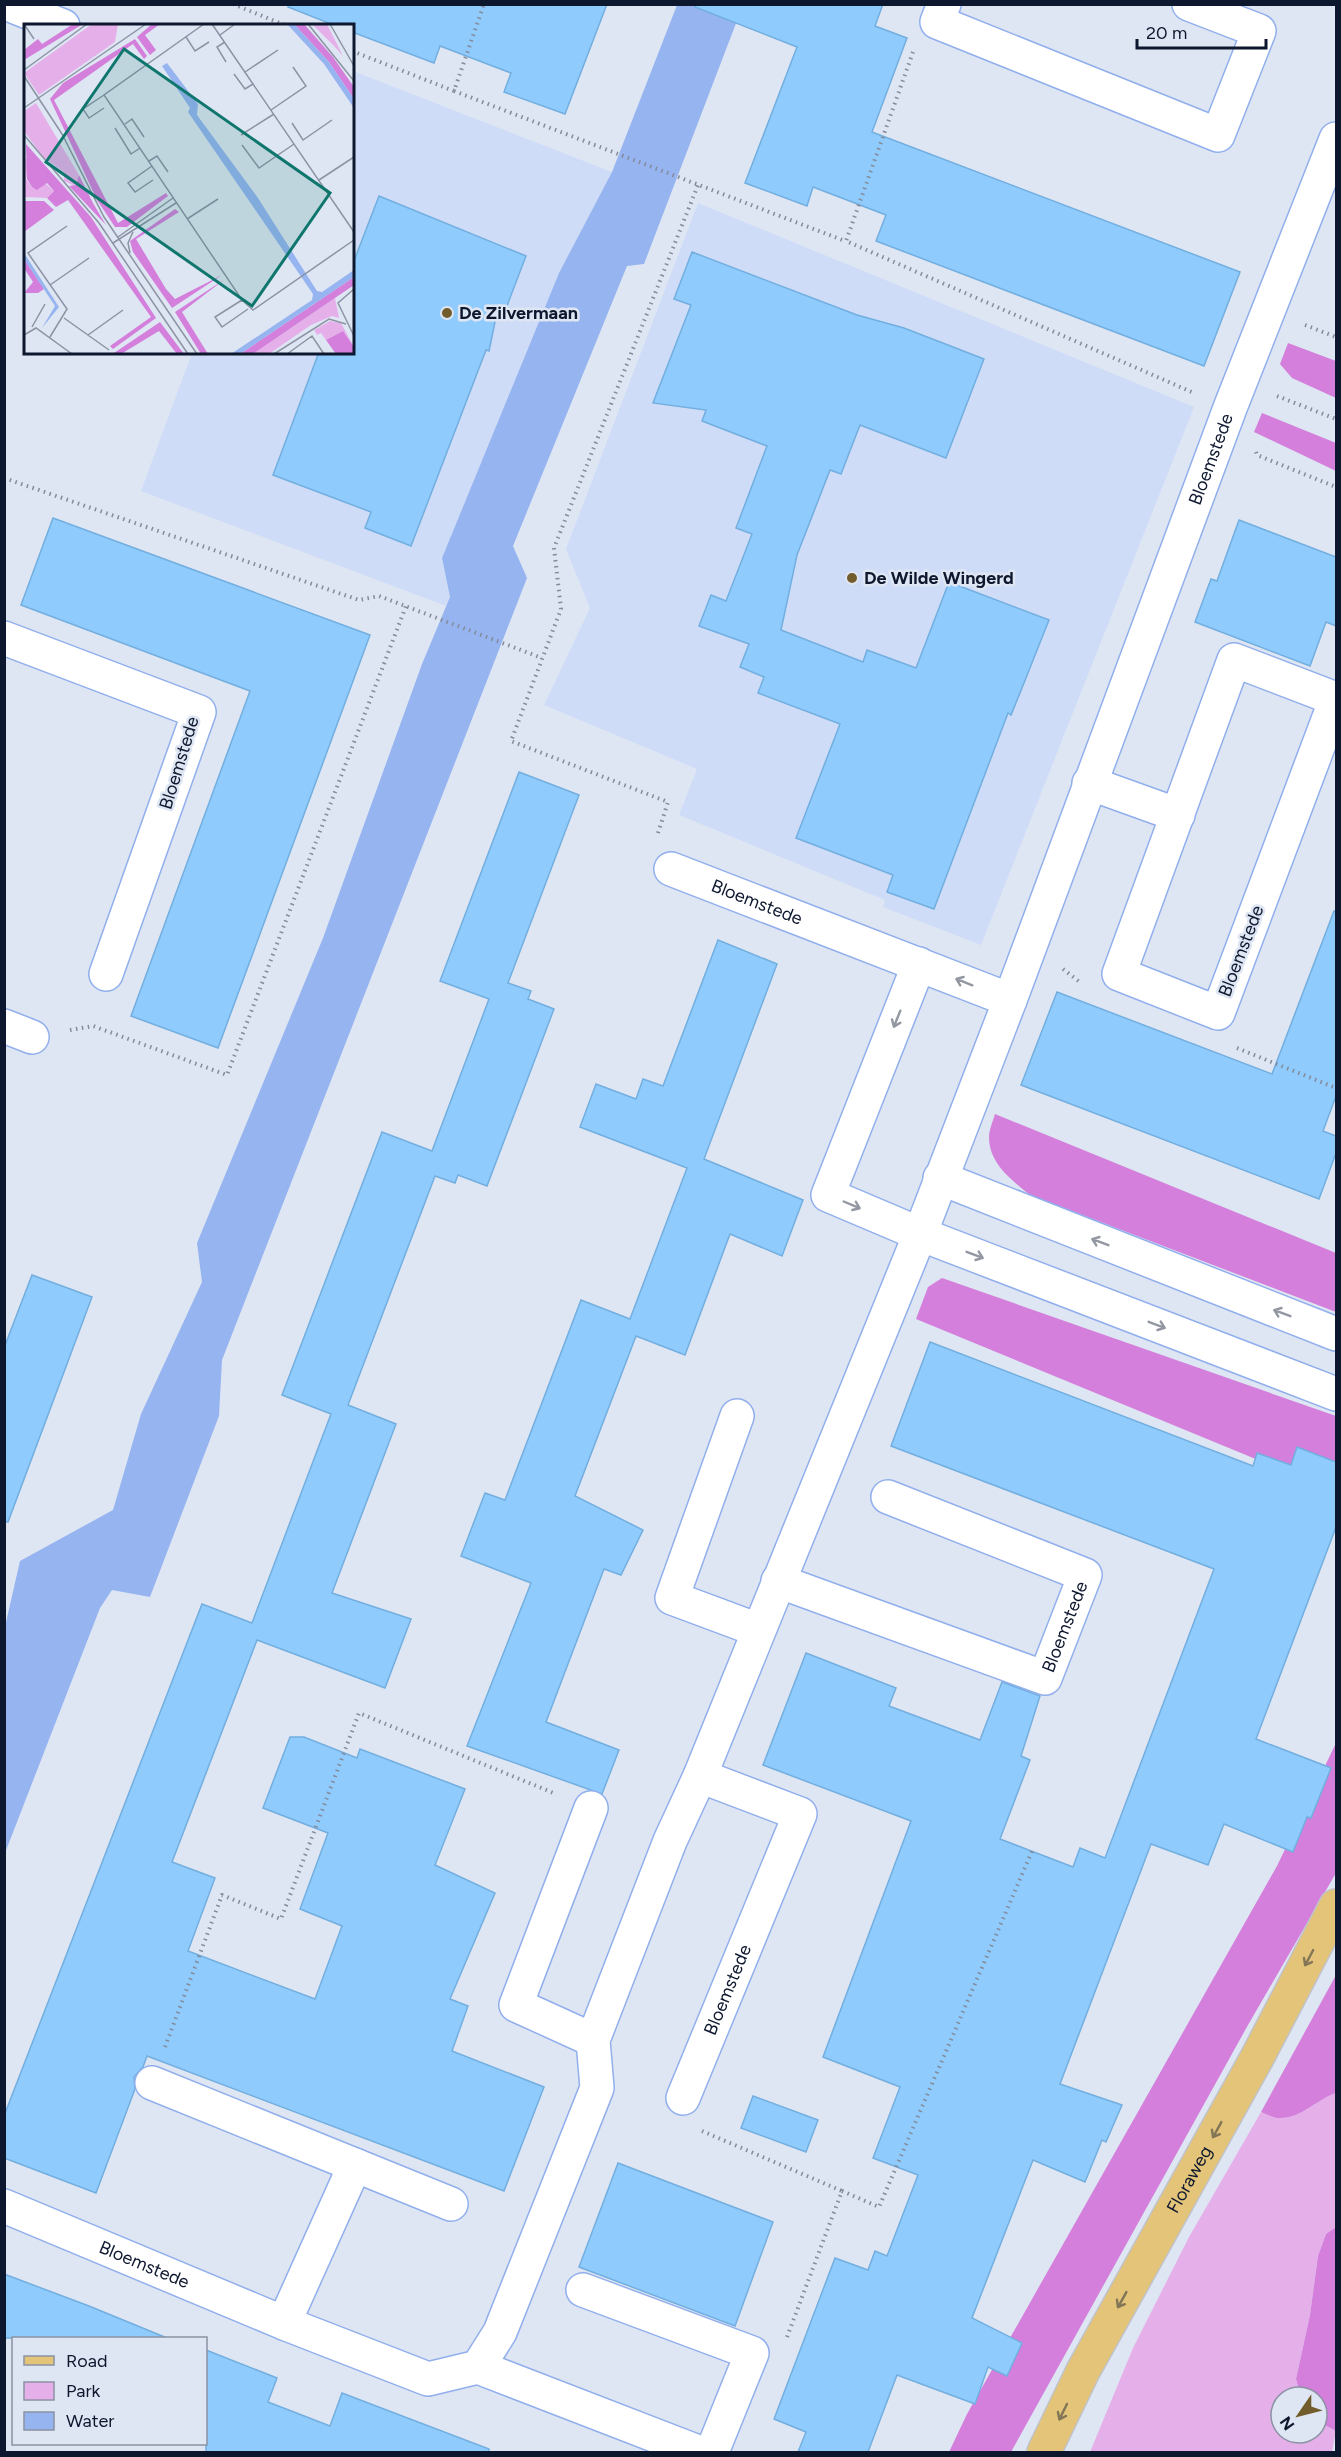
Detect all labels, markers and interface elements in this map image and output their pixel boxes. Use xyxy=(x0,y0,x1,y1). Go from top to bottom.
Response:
scale bar xyxy=(1137,12,1266,50)
text: 20 m xyxy=(1146,22,1187,44)
inset map xyxy=(24,24,354,354)
place label: De Zilvermaan xyxy=(459,302,578,324)
marker: De Zilvermaan xyxy=(440,306,454,320)
street label: Bloemstede xyxy=(1184,410,1238,508)
place label: De Wilde Wingerd xyxy=(864,567,1014,589)
marker: De Wilde Wingerd xyxy=(845,571,859,585)
street label: Bloemstede xyxy=(154,714,204,812)
street label: Bloemstede xyxy=(708,875,806,930)
street label: Bloemstede xyxy=(1214,902,1269,1000)
one-way arrow xyxy=(956,976,974,987)
one-way arrow xyxy=(891,1009,902,1027)
one-way arrow xyxy=(843,1200,861,1211)
one-way arrow xyxy=(1092,1235,1110,1246)
one-way arrow xyxy=(965,1250,983,1261)
one-way arrow xyxy=(1273,1306,1292,1317)
one-way arrow xyxy=(1147,1320,1165,1331)
street label: Bloemstede xyxy=(1037,1578,1093,1676)
street label: Bloemstede xyxy=(699,1941,756,2038)
one-way arrow xyxy=(1303,1949,1315,1966)
one-way arrow xyxy=(1211,2120,1222,2138)
street label: Floraweg xyxy=(1162,2142,1217,2217)
street label: Bloemstede xyxy=(96,2236,193,2293)
one-way arrow xyxy=(1116,2291,1128,2308)
legend xyxy=(12,2337,207,2445)
text: Road xyxy=(66,2350,107,2372)
text: Park xyxy=(66,2380,101,2402)
north arrow xyxy=(1269,2385,1329,2445)
one-way arrow xyxy=(1057,2402,1069,2420)
text: Water xyxy=(66,2410,114,2432)
text: N xyxy=(1276,2413,1298,2434)

